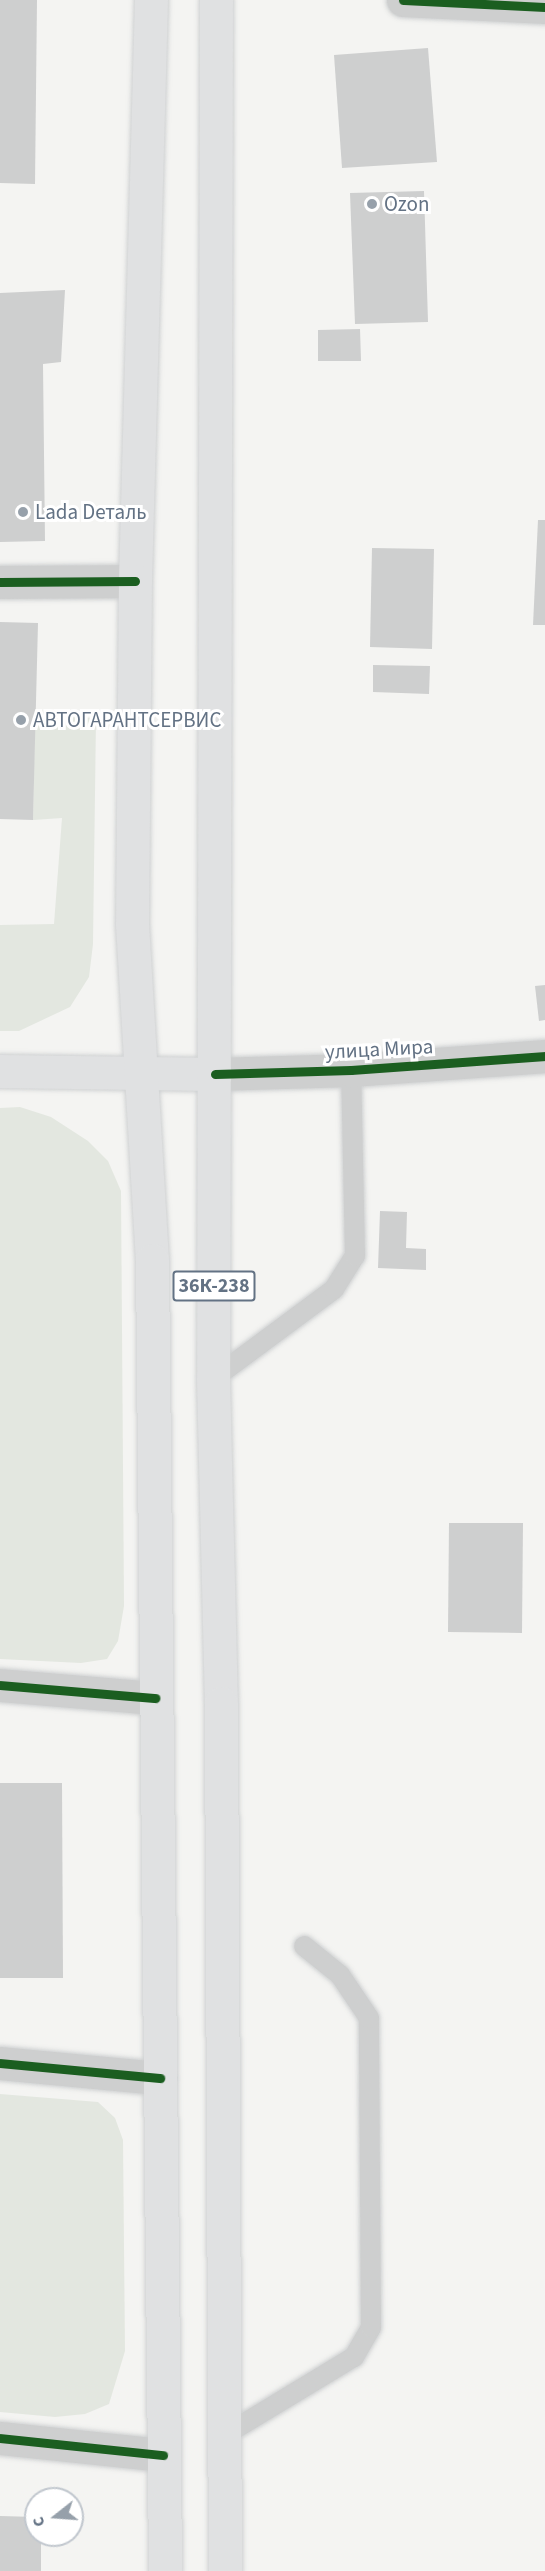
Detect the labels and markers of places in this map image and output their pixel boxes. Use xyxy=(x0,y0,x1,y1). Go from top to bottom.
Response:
place label: Ozon xyxy=(384,191,429,217)
marker: Ozon xyxy=(365,197,379,211)
place label: Lada Dеталь xyxy=(35,499,147,525)
marker: Lada Dеталь xyxy=(16,505,30,519)
place label: АВТОГАРАНТСЕРВИС xyxy=(33,707,221,733)
marker: АВТОГАРАНТСЕРВИС xyxy=(14,713,28,727)

